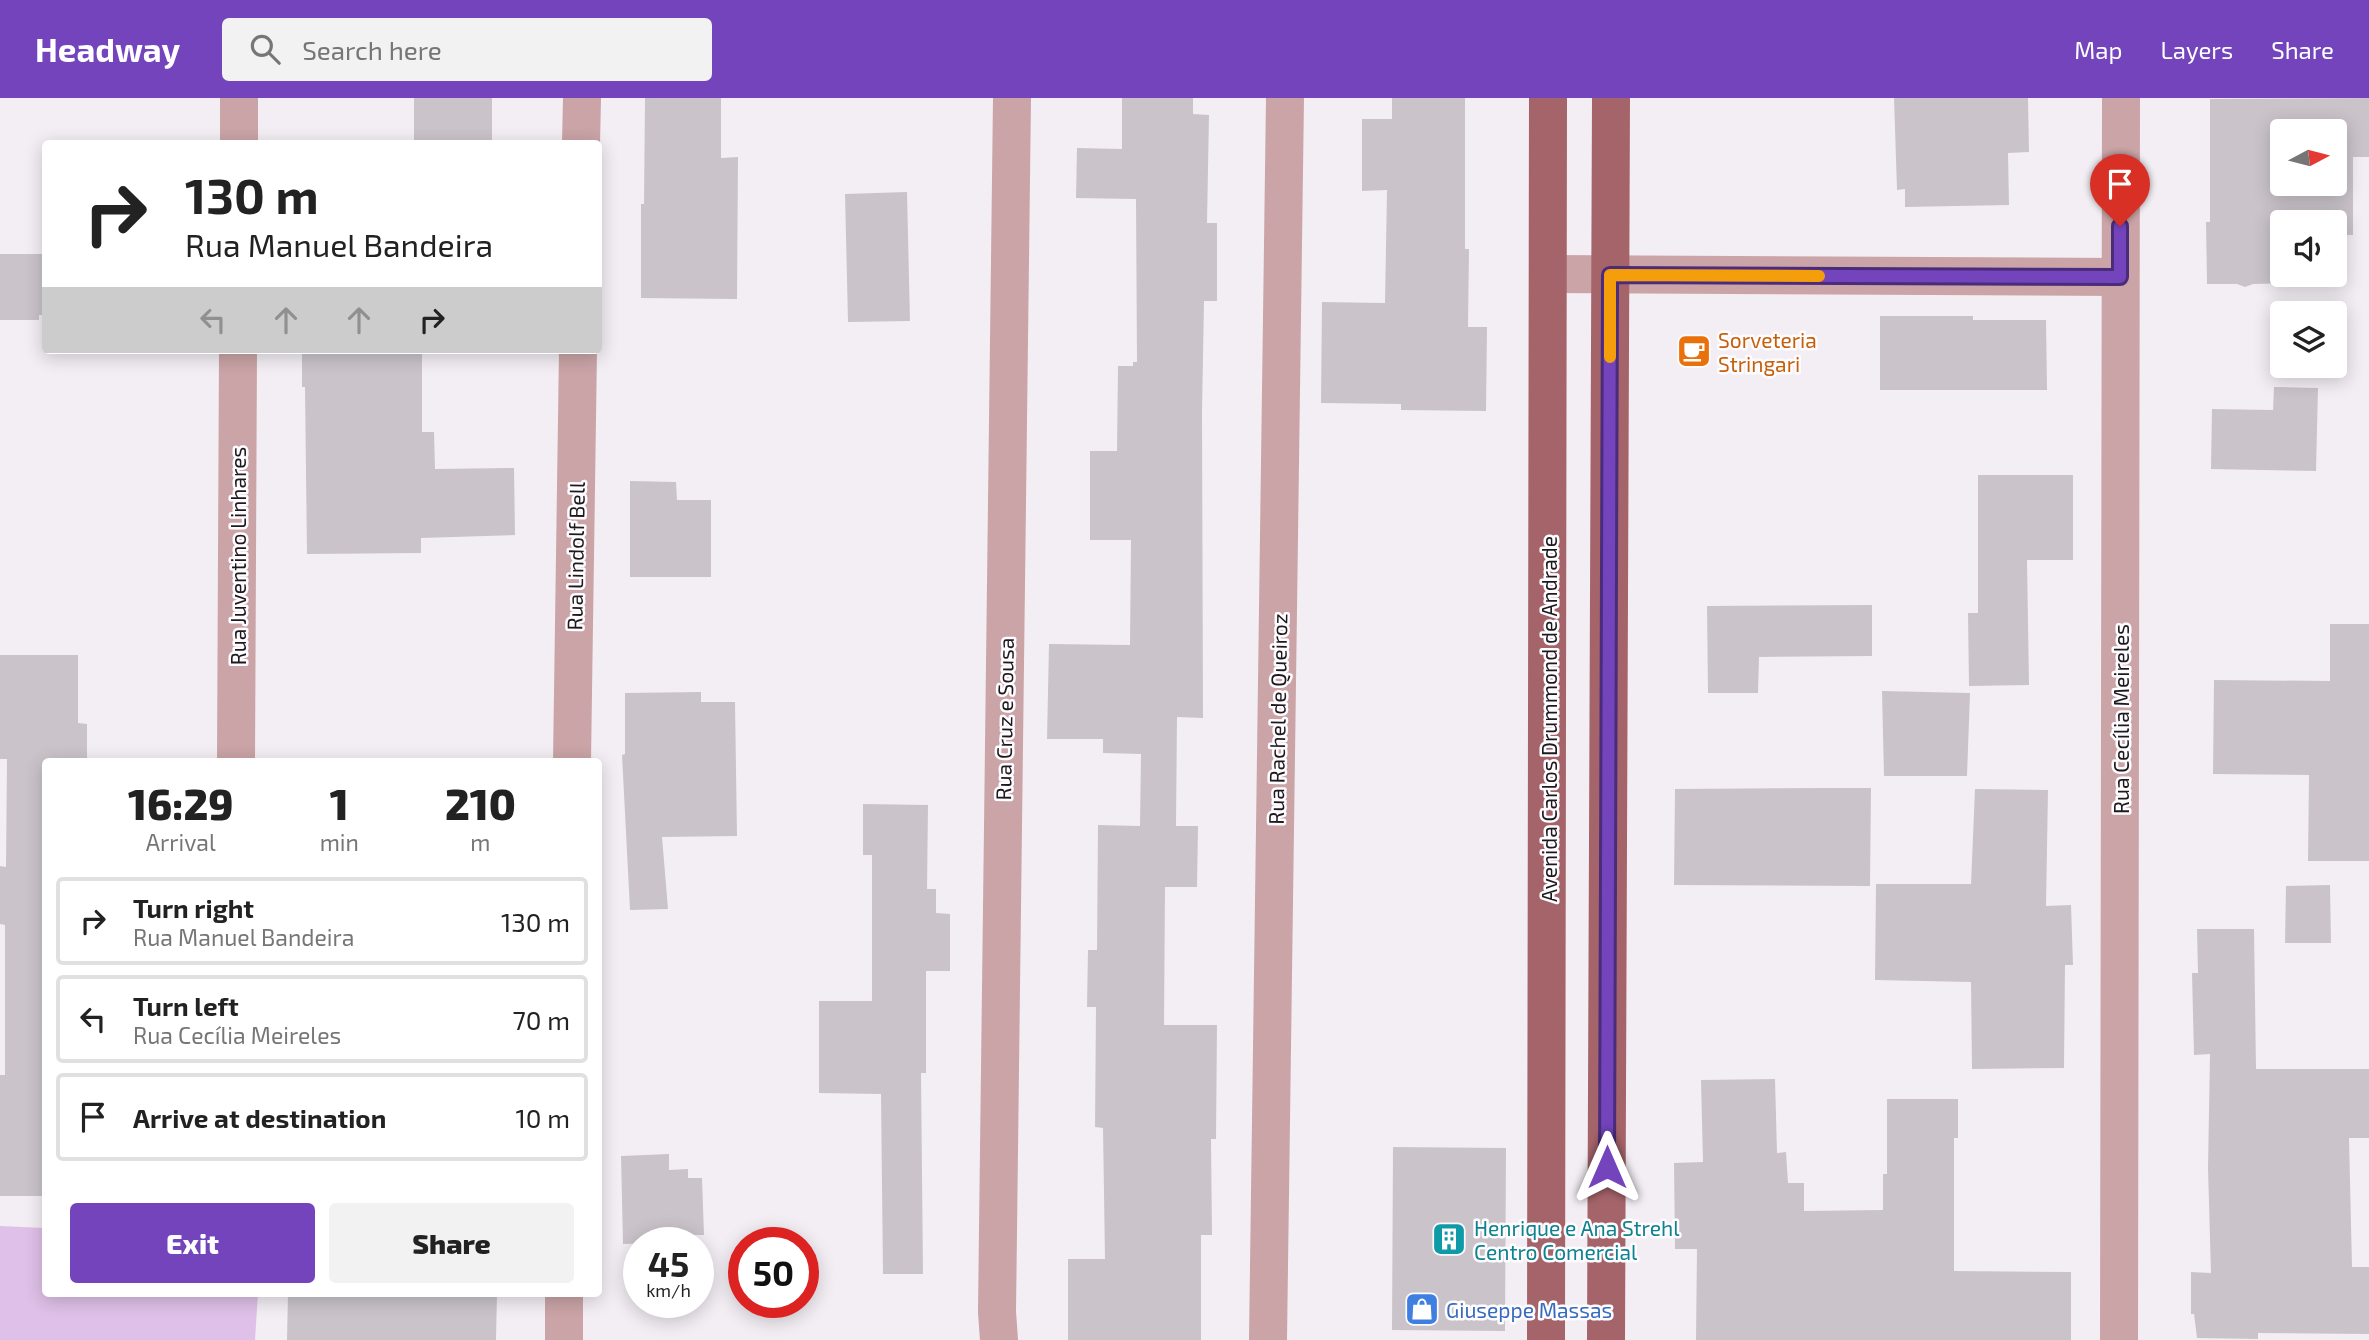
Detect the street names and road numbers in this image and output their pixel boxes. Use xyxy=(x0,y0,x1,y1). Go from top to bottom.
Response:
street label: Rua Juventino Linhares xyxy=(225,447,250,665)
street label: Rua Lindolf Bell xyxy=(561,481,589,630)
street label: Avenida Carlos Drummond de Andrade xyxy=(1536,536,1561,902)
street label: Rua Rachel de Queiroz xyxy=(1263,613,1292,825)
street label: Rua Cecília Meireles xyxy=(2108,624,2133,814)
street label: Rua Cruz e Sousa xyxy=(990,637,1018,801)

